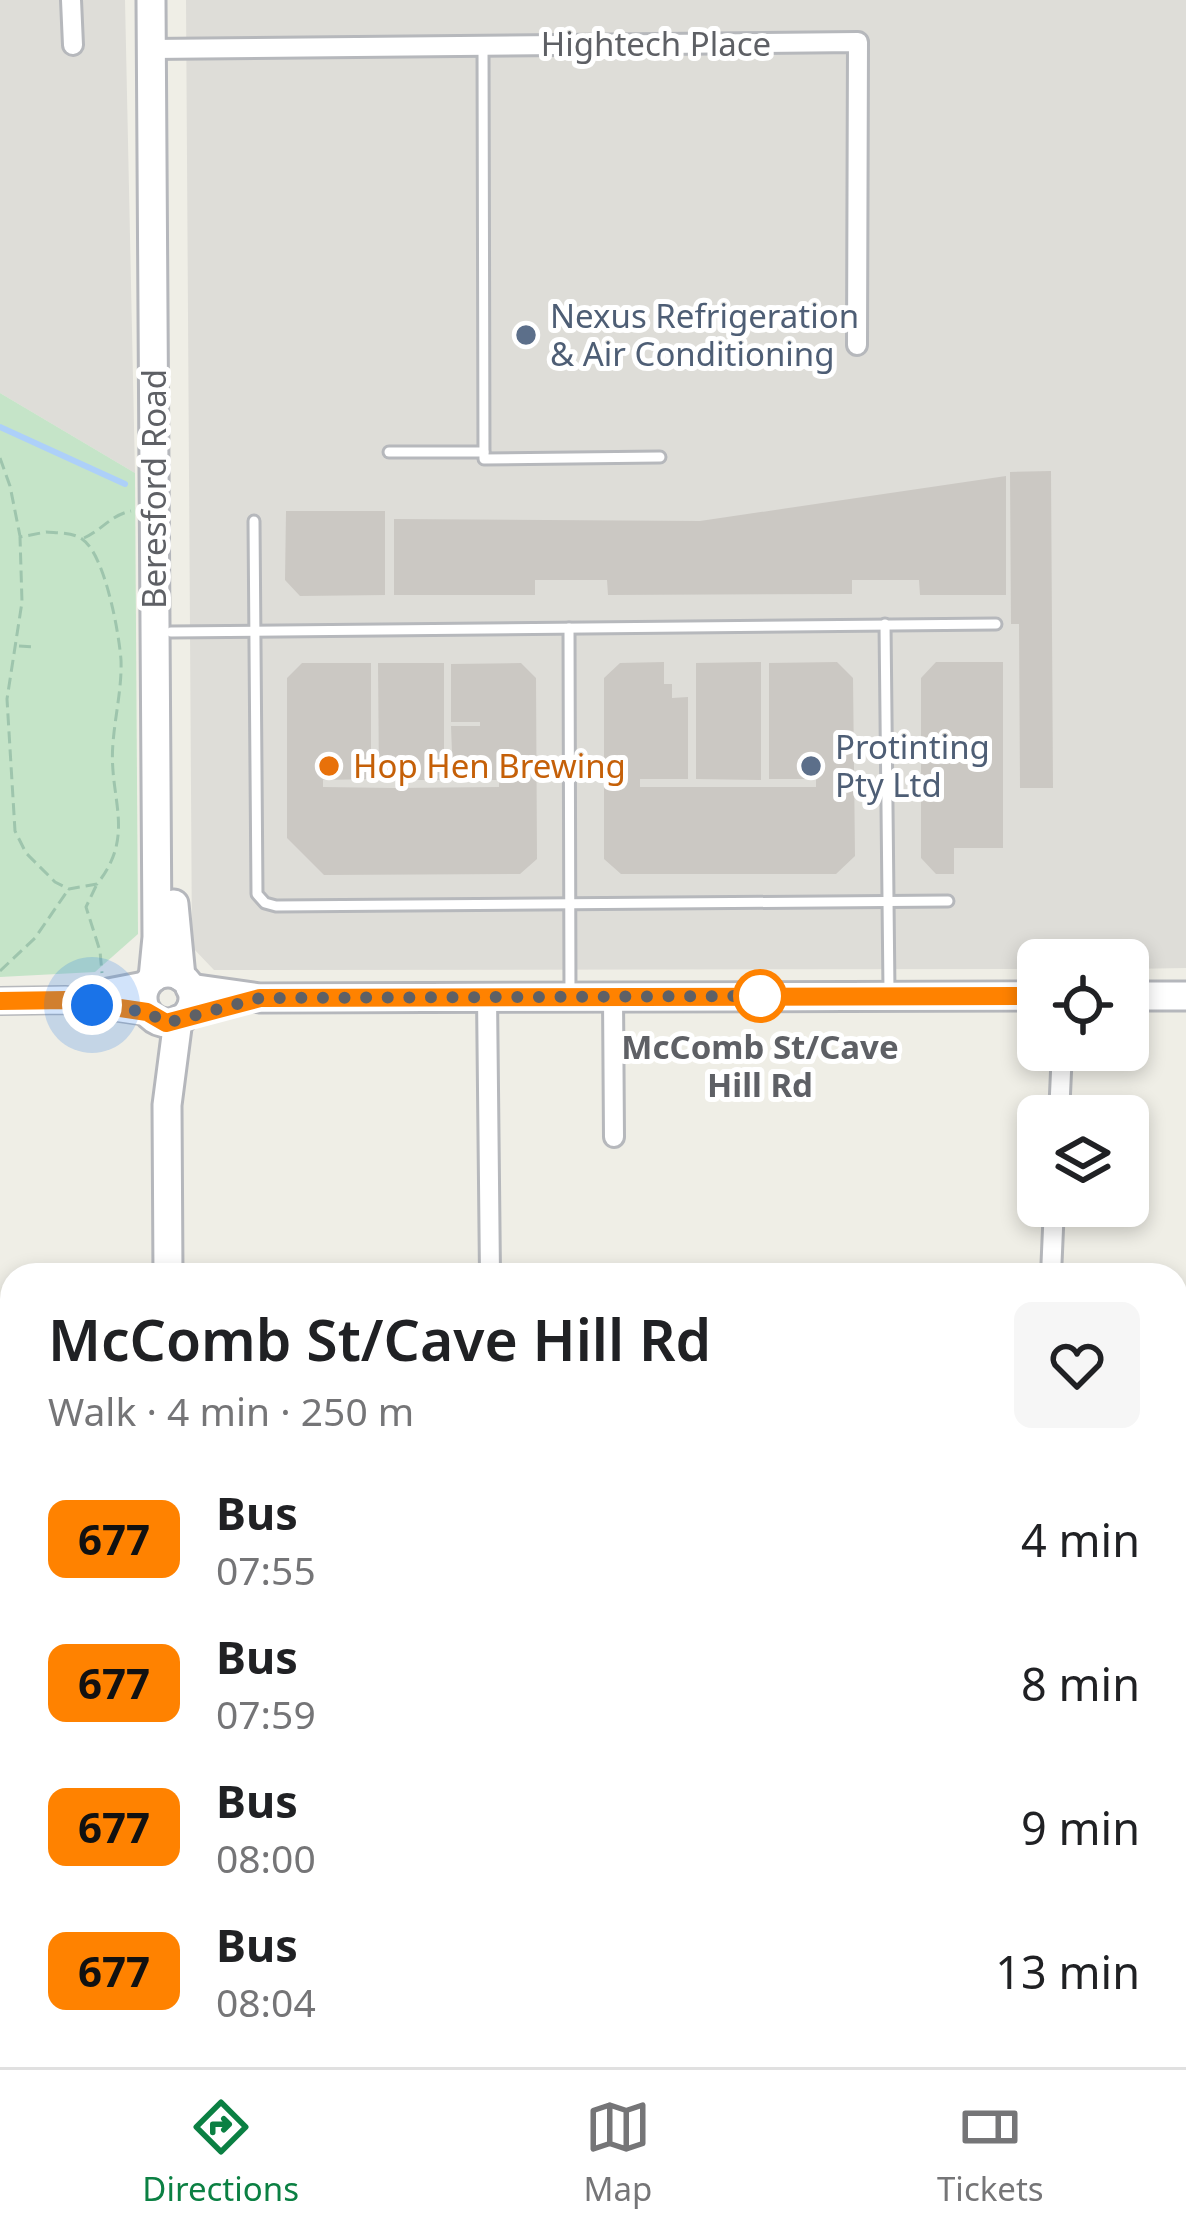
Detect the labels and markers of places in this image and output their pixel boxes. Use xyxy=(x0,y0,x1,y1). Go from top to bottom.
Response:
place label: Nexus Refrigeration & Air Conditioning xyxy=(550,293,859,376)
marker: Nexus Refrigeration & Air Conditioning xyxy=(513,322,539,348)
place label: Protinting Pty Ltd xyxy=(835,724,990,807)
place label: Hop Hen Brewing xyxy=(353,743,626,788)
marker: Hop Hen Brewing xyxy=(316,753,342,779)
marker: Protinting Pty Ltd xyxy=(798,753,824,779)
marker: McComb St/Cave Hill Rd xyxy=(735,971,785,1021)
place label: McComb St/Cave Hill Rd xyxy=(621,1024,899,1107)

